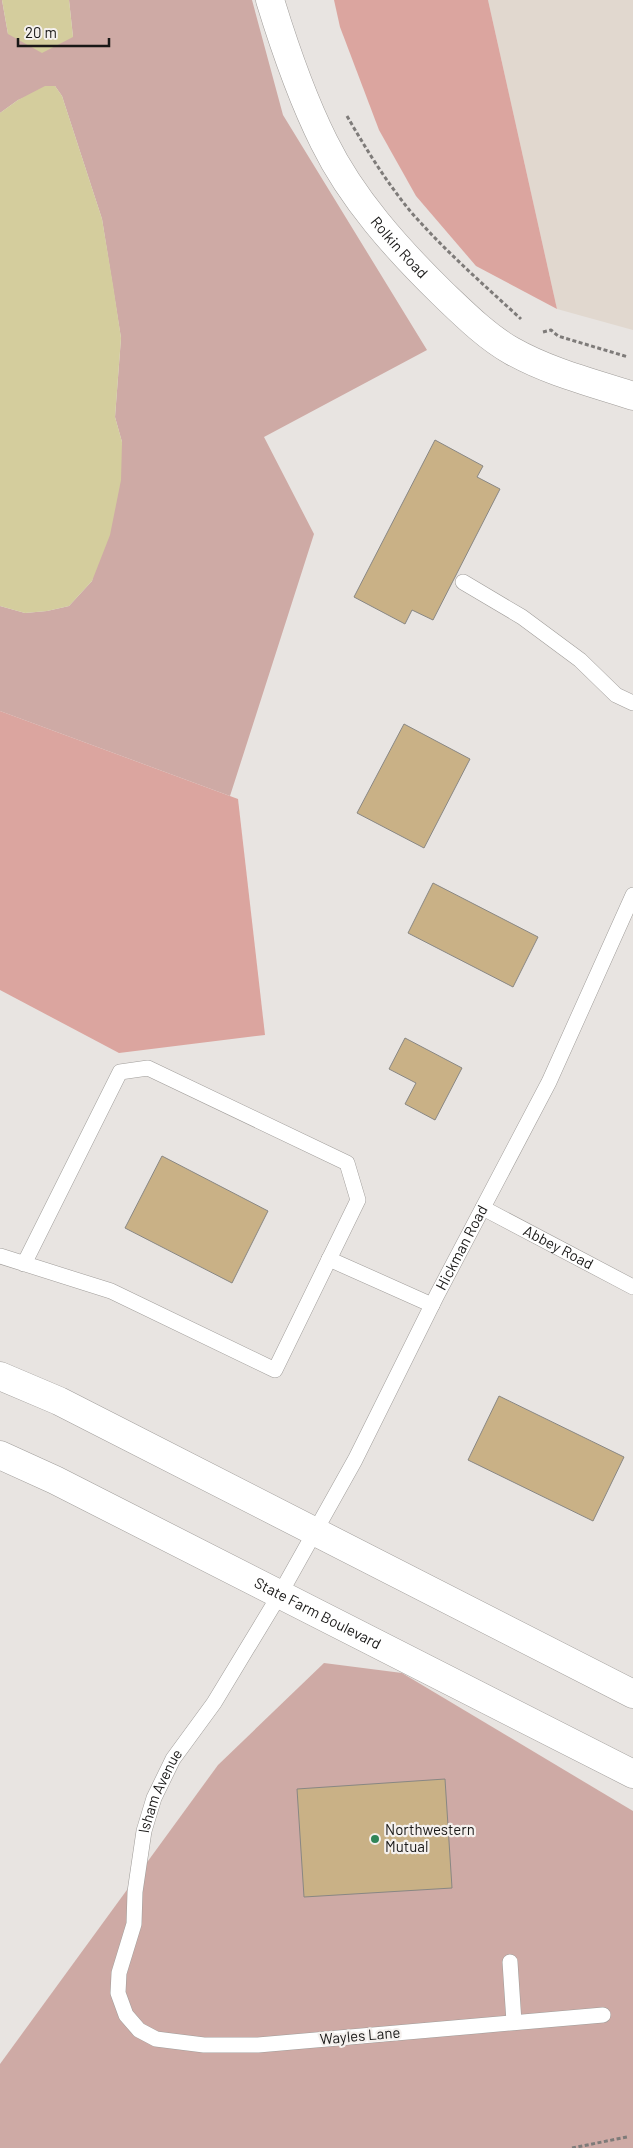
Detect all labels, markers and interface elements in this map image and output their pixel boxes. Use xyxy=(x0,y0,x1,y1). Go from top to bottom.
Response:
scale bar xyxy=(18,15,109,47)
text: 20 m xyxy=(25,23,57,41)
street label: Rolkin Road xyxy=(368,213,432,281)
street label: Hickman Road xyxy=(431,1202,491,1293)
street label: Abbey Road xyxy=(521,1221,597,1272)
street label: State Farm Boulevard xyxy=(252,1573,384,1652)
street label: Isham Avenue xyxy=(134,1745,185,1834)
place label: Northwestern Mutual xyxy=(385,1820,475,1855)
marker: Northwestern Mutual xyxy=(369,1833,381,1845)
street label: Wayles Lane xyxy=(319,2023,401,2047)

